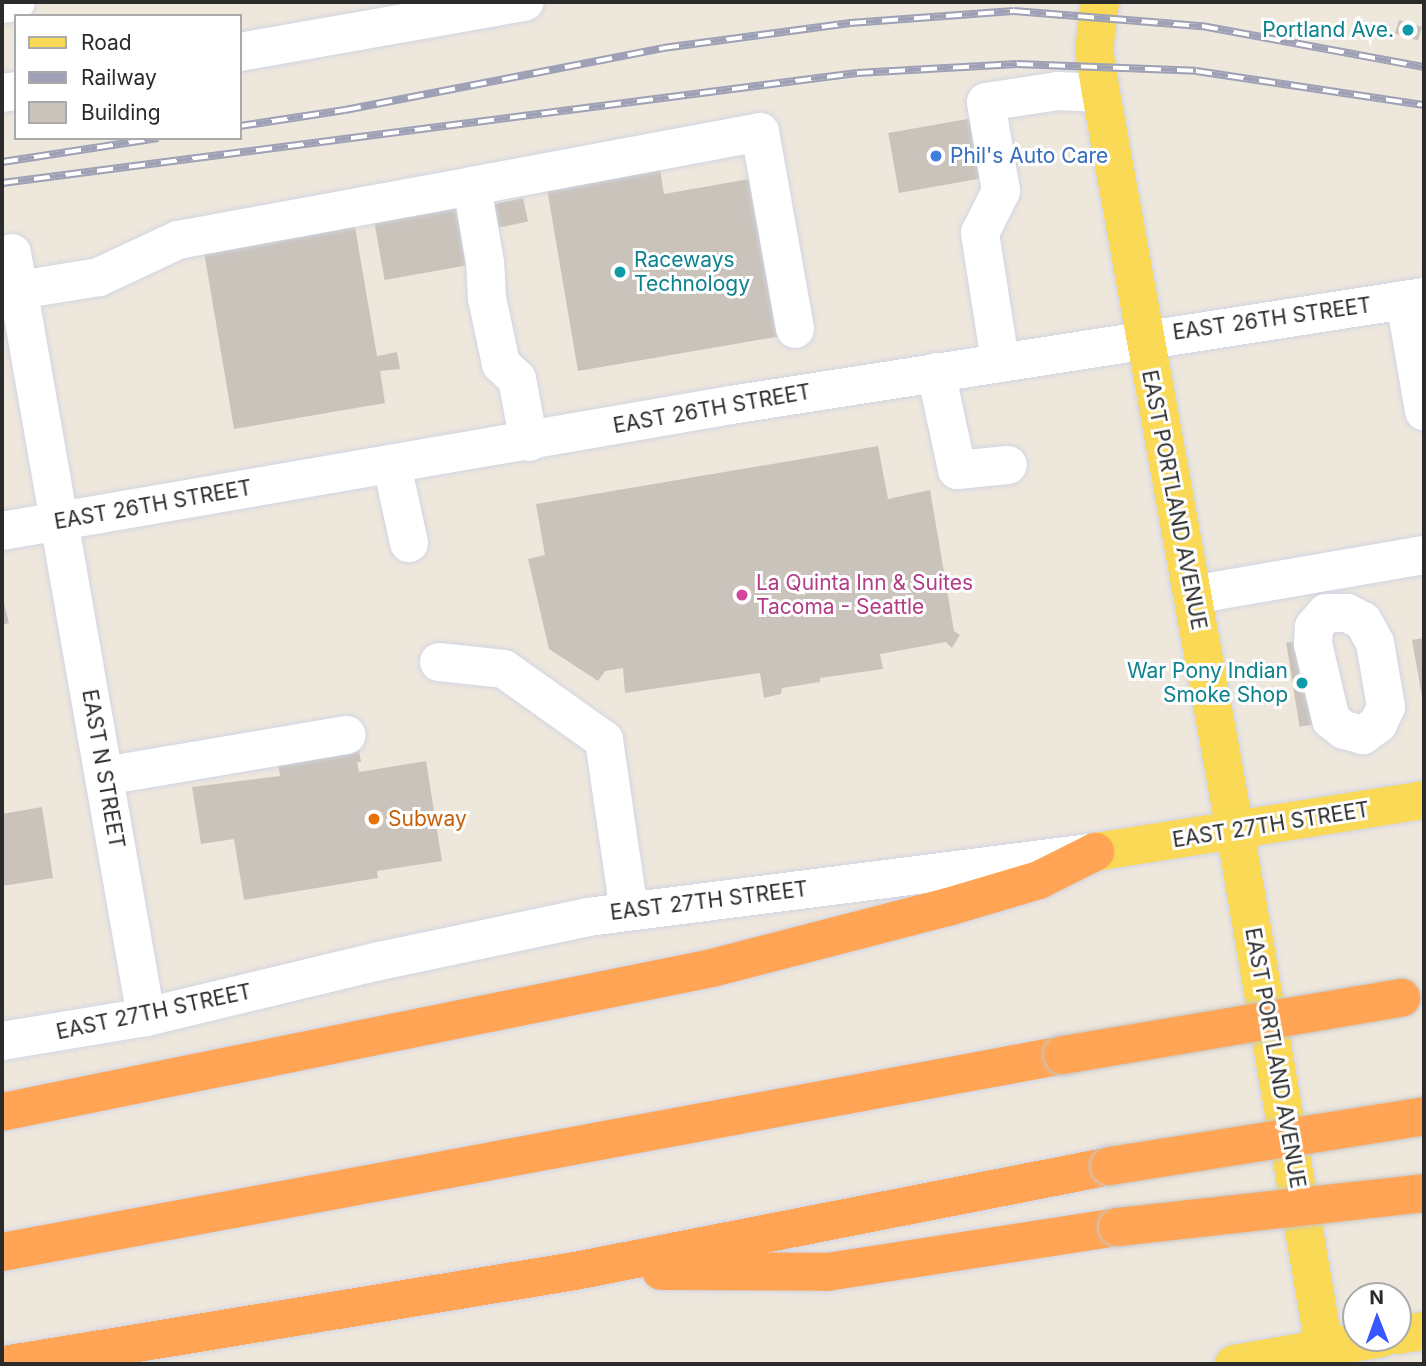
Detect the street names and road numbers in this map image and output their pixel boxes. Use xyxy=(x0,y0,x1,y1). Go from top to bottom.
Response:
street label: EAST 26TH STREET xyxy=(1171,293,1373,345)
street label: EAST PORTLAND AVENUE xyxy=(1136,368,1212,632)
street label: EAST 26TH STREET xyxy=(611,379,813,439)
street label: EAST 26TH STREET xyxy=(52,475,254,535)
street label: EAST N STREET xyxy=(77,687,129,851)
street label: EAST 27TH STREET xyxy=(1171,797,1371,853)
street label: EAST 27TH STREET xyxy=(609,876,809,926)
street label: EAST PORTLAND AVENUE xyxy=(1240,926,1310,1190)
street label: EAST 27TH STREET xyxy=(54,979,254,1045)

